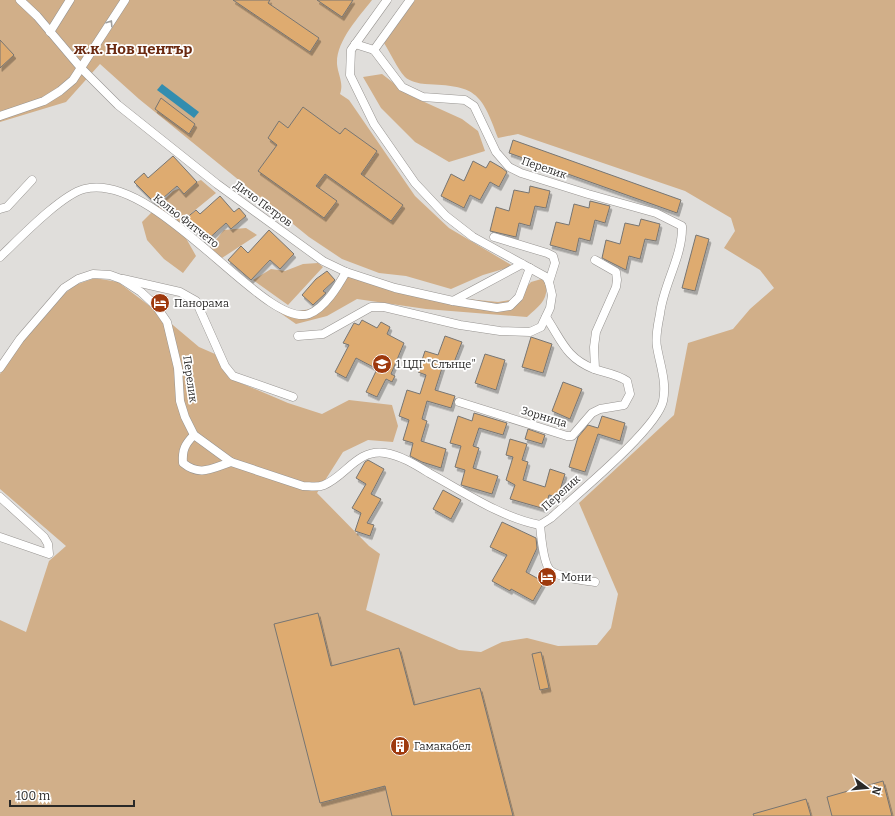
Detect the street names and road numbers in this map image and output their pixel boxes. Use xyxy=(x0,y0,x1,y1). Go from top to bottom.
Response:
street label: Перелик xyxy=(520,154,569,182)
street label: Дичо Петров xyxy=(231,178,295,230)
street label: Кольо Фитчето xyxy=(151,191,221,251)
street label: Перелик xyxy=(180,355,200,404)
street label: Зорница xyxy=(520,404,568,430)
street label: Перелик xyxy=(539,472,583,514)

